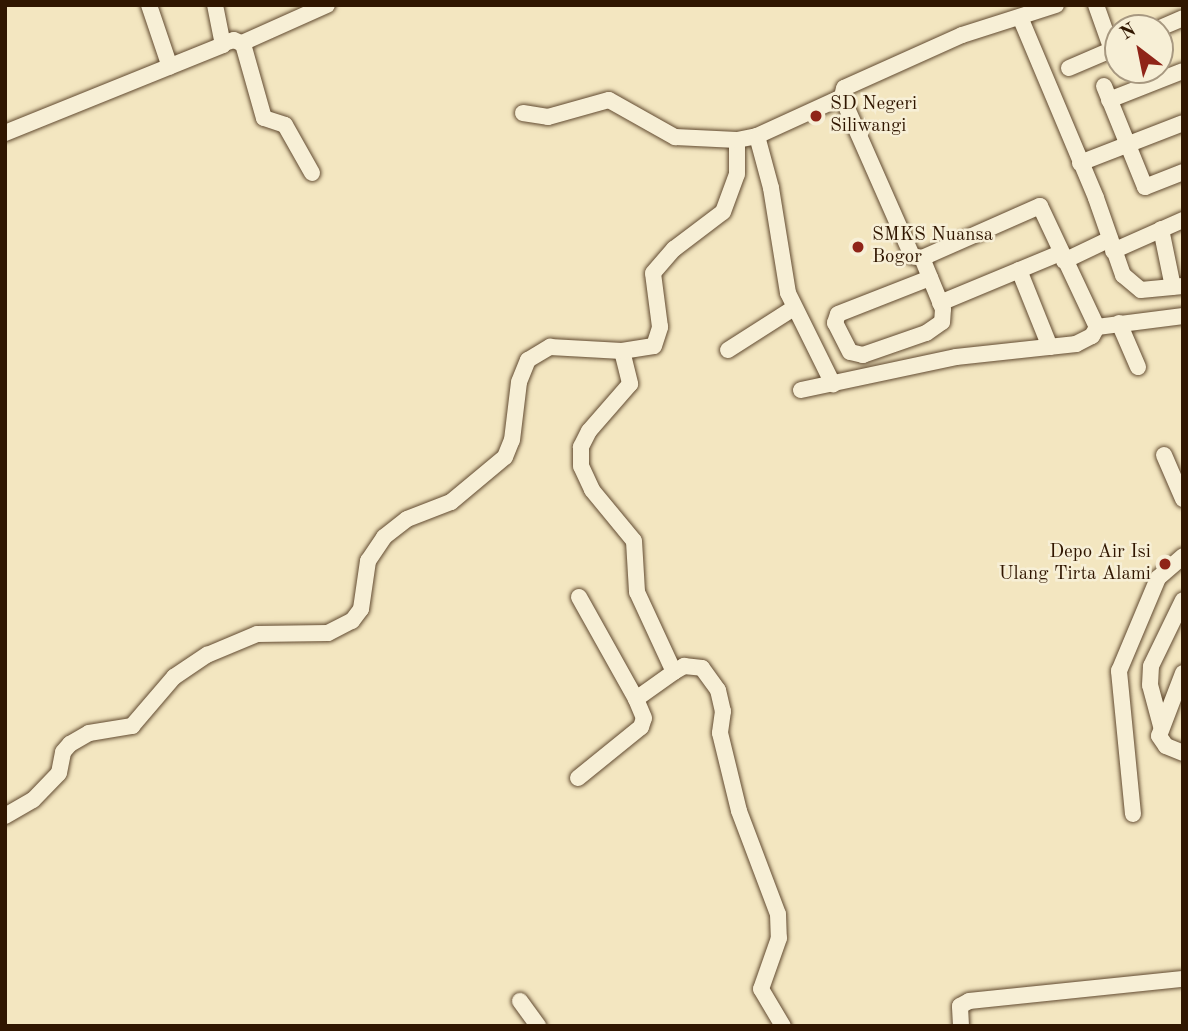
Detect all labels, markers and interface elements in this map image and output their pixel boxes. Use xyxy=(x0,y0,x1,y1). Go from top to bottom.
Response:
north arrow xyxy=(1104,14,1174,84)
text: N xyxy=(1117,21,1140,44)
place label: SD Negeri Siliwangi xyxy=(830,94,917,138)
marker: SD Negeri Siliwangi xyxy=(808,108,824,124)
place label: SMKS Nuansa Bogor xyxy=(872,225,993,269)
marker: SMKS Nuansa Bogor xyxy=(850,239,866,255)
place label: Depo Air Isi Ulang Tirta Alami xyxy=(999,542,1151,586)
marker: Depo Air Isi Ulang Tirta Alami xyxy=(1157,556,1173,572)

